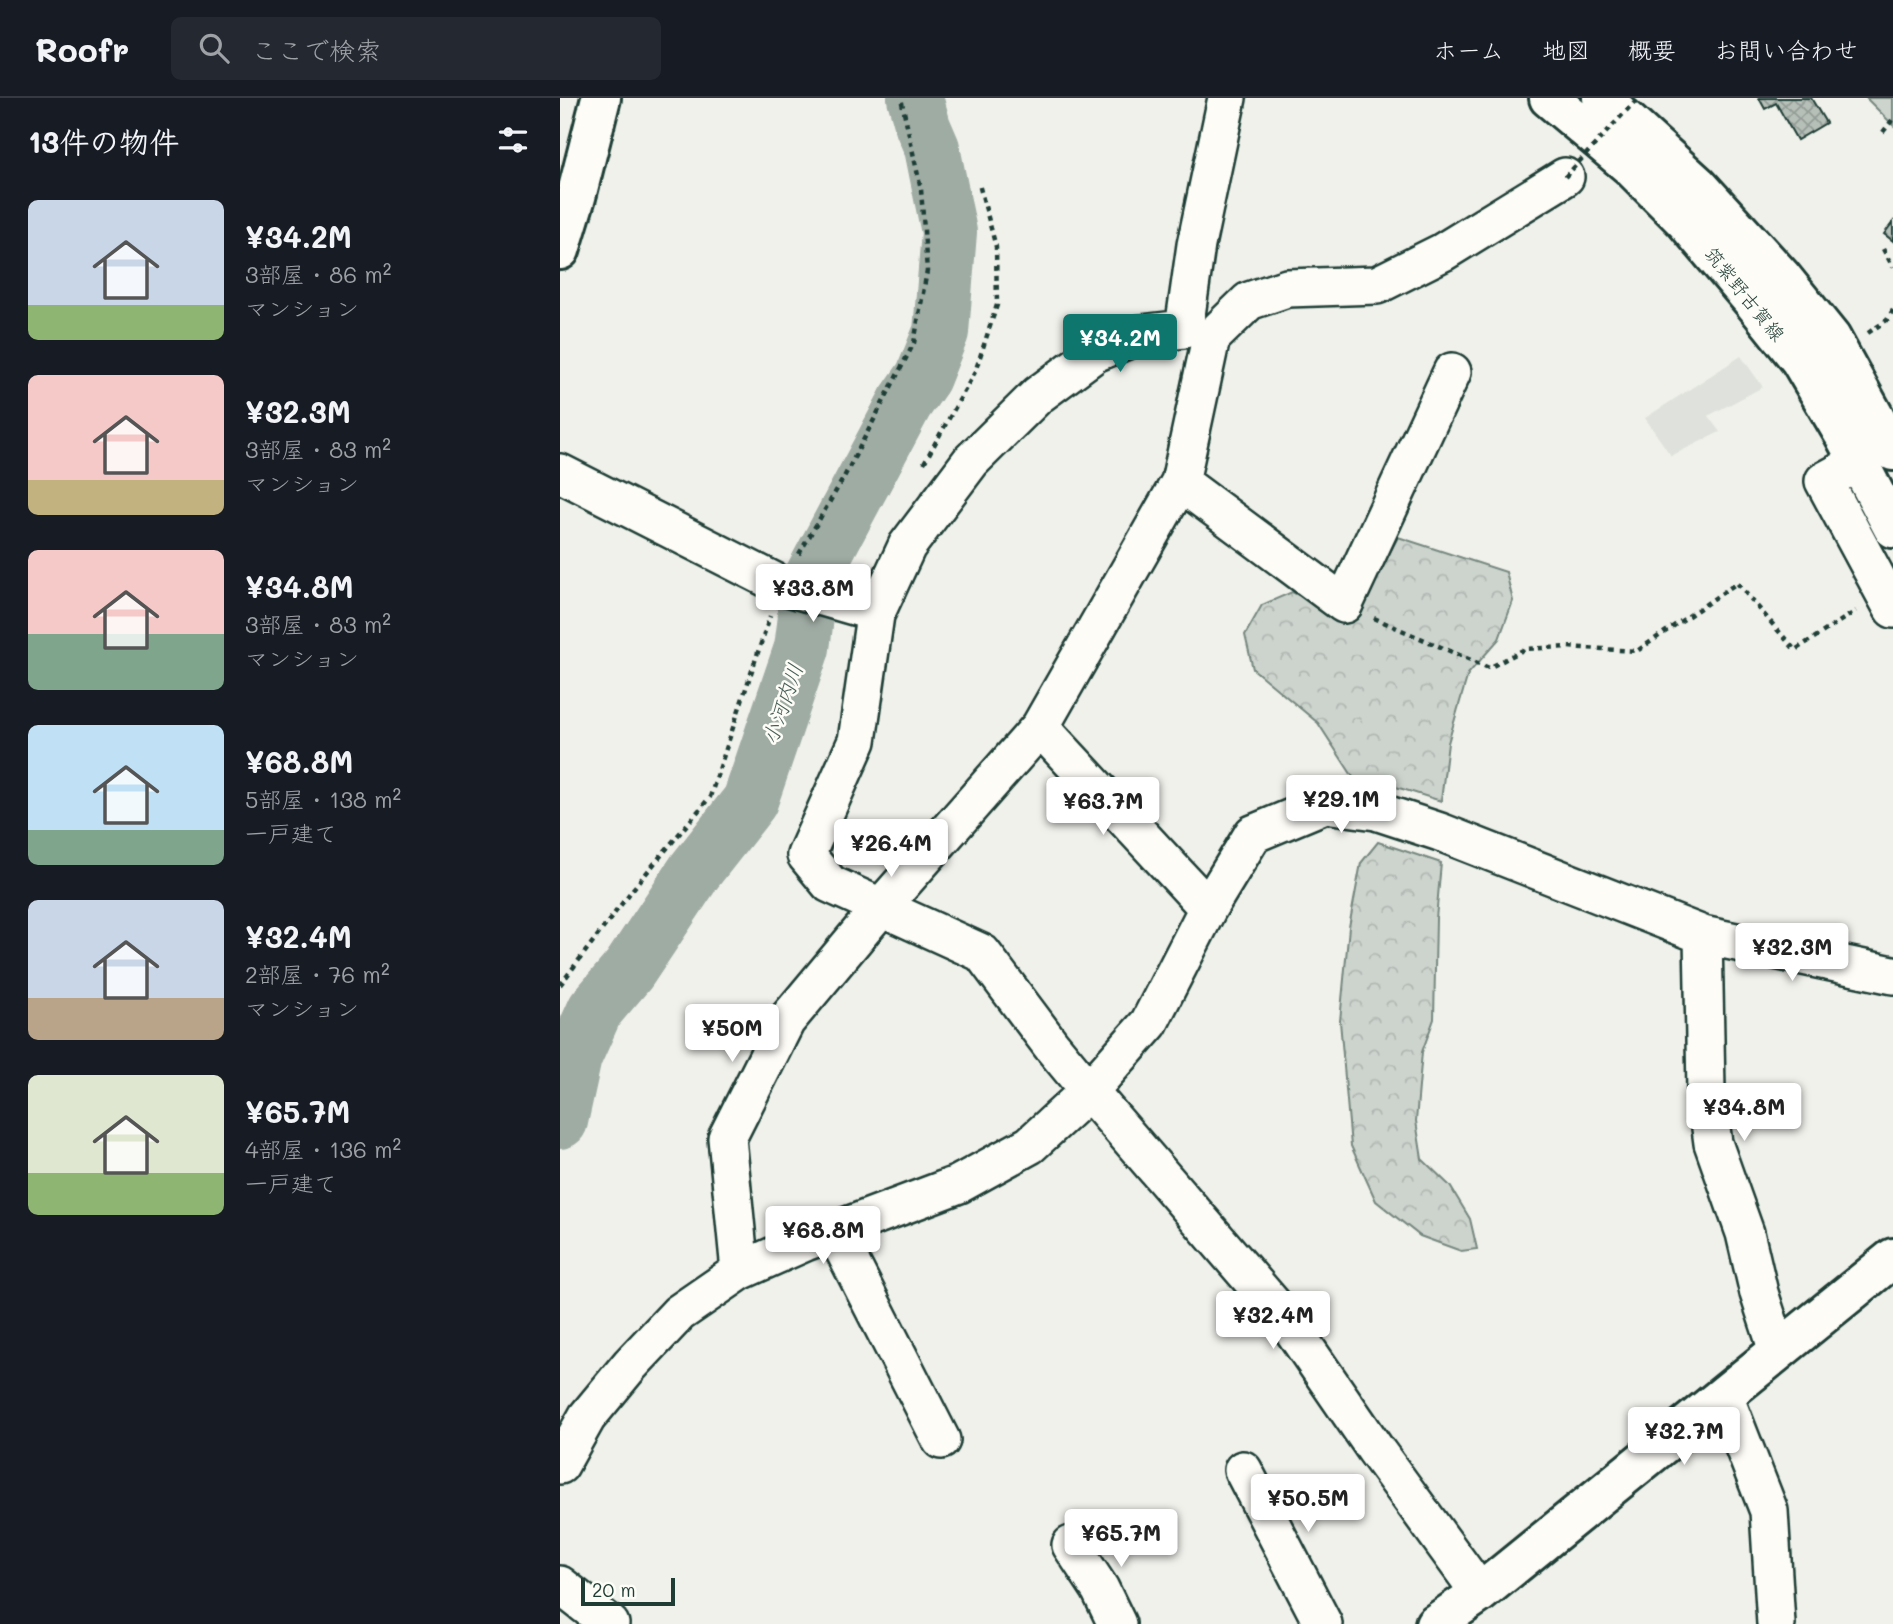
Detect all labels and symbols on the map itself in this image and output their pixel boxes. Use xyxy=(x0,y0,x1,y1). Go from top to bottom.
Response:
street label: 筑紫野古賀線 xyxy=(1700,242,1791,346)
pin: ¥34.2M xyxy=(1063,314,1177,374)
pin: ¥33.8M xyxy=(756,564,870,624)
water label: 小河内川 xyxy=(755,659,808,748)
pin: ¥29.1M xyxy=(1284,776,1398,835)
pin: ¥63.7M xyxy=(1046,778,1160,837)
pin: ¥26.4M xyxy=(834,820,948,879)
pin: ¥32.3M xyxy=(1735,924,1849,983)
pin: ¥50M xyxy=(691,1004,773,1064)
pin: ¥34.8M xyxy=(1687,1084,1801,1143)
pin: ¥68.8M xyxy=(766,1206,880,1266)
pin: ¥32.4M xyxy=(1216,1292,1330,1351)
pin: ¥32.7M xyxy=(1627,1408,1741,1467)
pin: ¥50.5M xyxy=(1251,1474,1365,1534)
pin: ¥65.7M xyxy=(1064,1510,1178,1569)
scale bar xyxy=(581,1575,676,1607)

